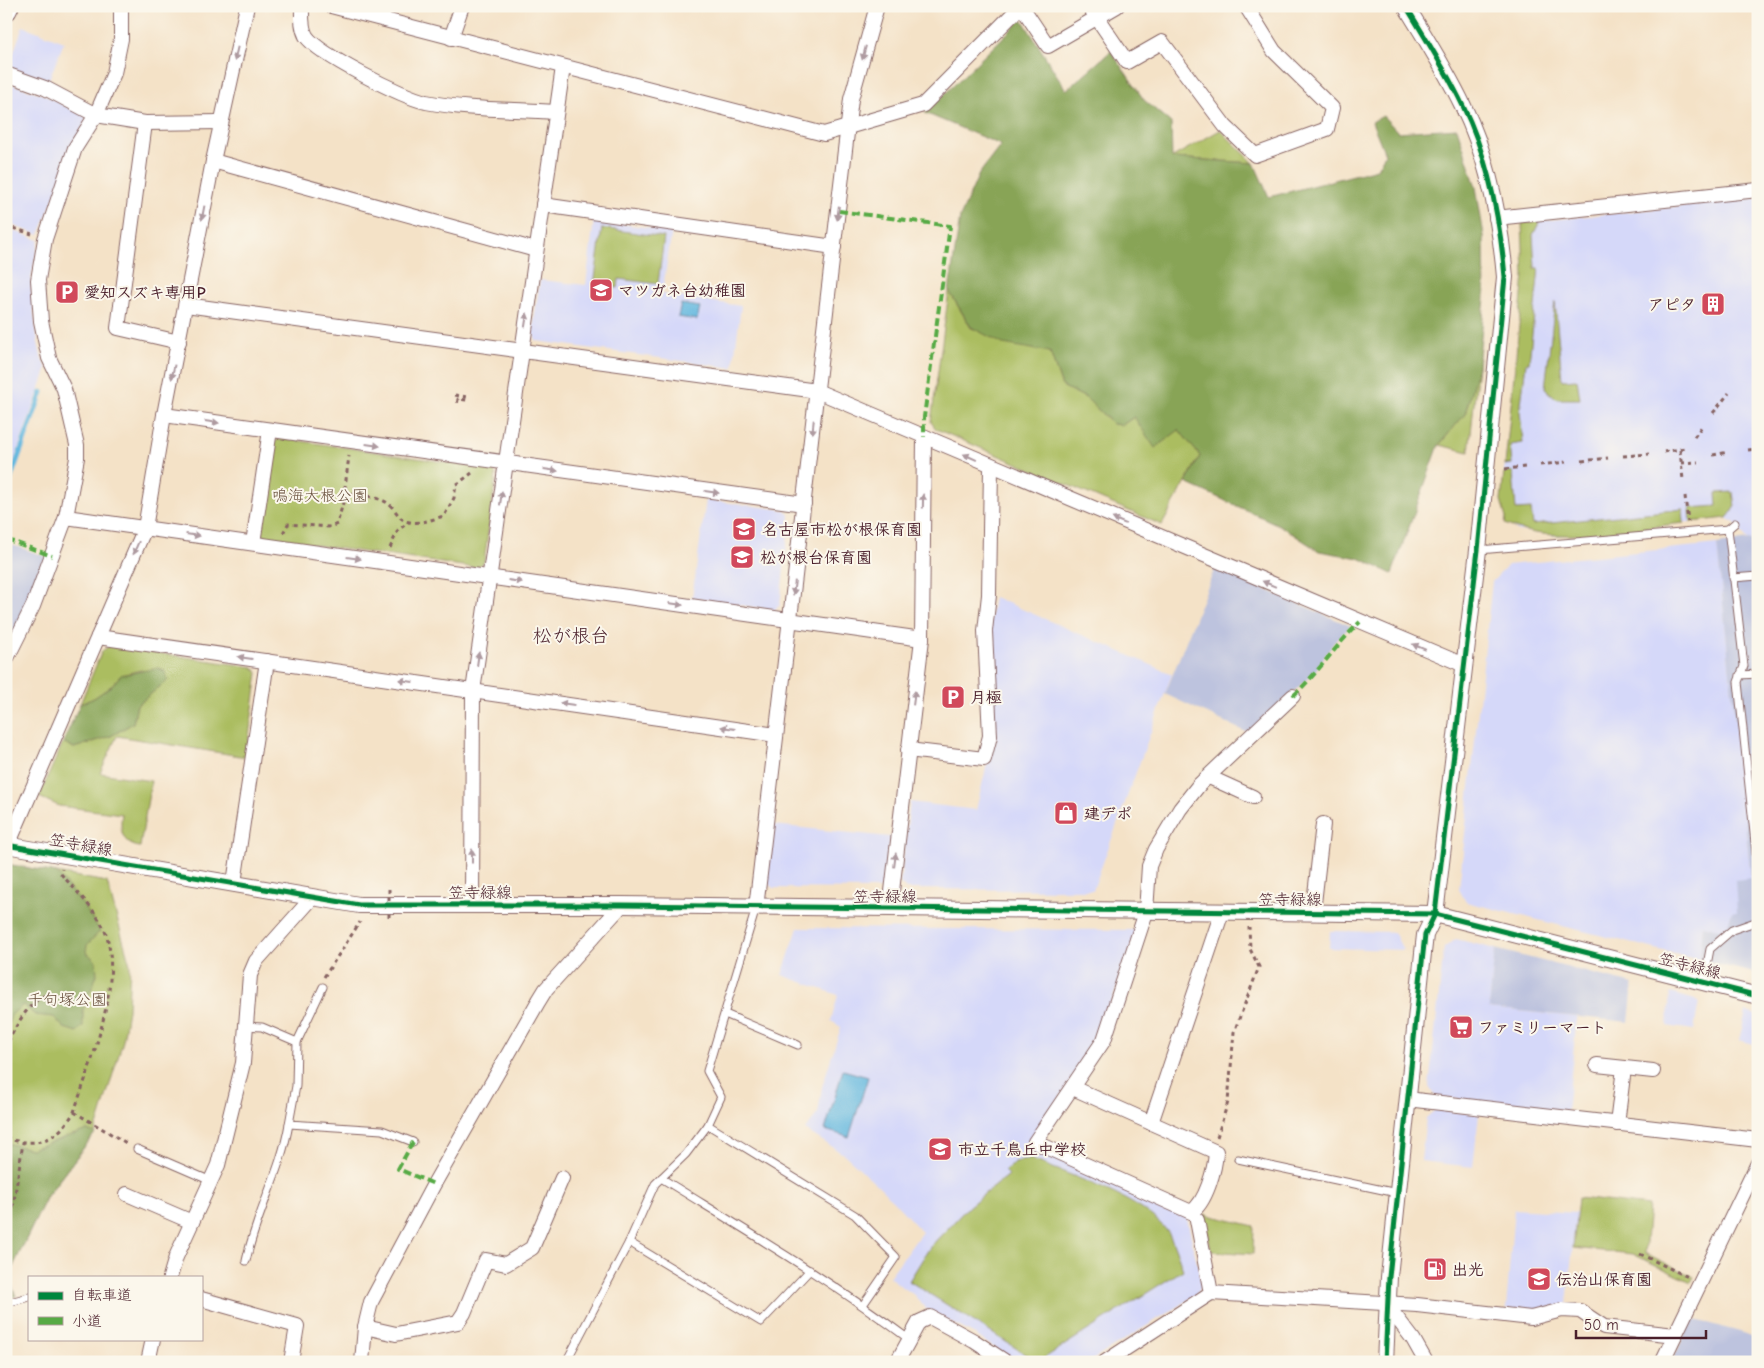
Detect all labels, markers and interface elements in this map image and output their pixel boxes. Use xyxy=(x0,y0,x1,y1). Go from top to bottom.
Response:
one-way arrow xyxy=(232,46,240,61)
one-way arrow xyxy=(859,46,867,61)
one-way arrow xyxy=(199,205,207,220)
one-way arrow xyxy=(834,206,842,222)
school or university icon: マツガネ台幼稚園 xyxy=(588,277,614,303)
parking icon: 愛知スズキ専用P xyxy=(54,279,80,305)
place label: マツガネ台幼稚園 xyxy=(618,282,746,300)
place label: 愛知スズキ専用P xyxy=(84,284,206,302)
building icon: アピタ xyxy=(1700,291,1726,317)
place label: アピタ xyxy=(1648,296,1696,314)
one-way arrow xyxy=(522,312,530,328)
one-way arrow xyxy=(168,365,176,381)
one-way arrow xyxy=(204,418,220,426)
one-way arrow xyxy=(809,419,817,435)
one-way arrow xyxy=(365,441,381,449)
one-way arrow xyxy=(963,453,977,461)
one-way arrow xyxy=(544,466,560,474)
park label: 鳴海大根公園 xyxy=(272,487,368,505)
one-way arrow xyxy=(705,488,721,496)
one-way arrow xyxy=(497,490,505,506)
one-way arrow xyxy=(919,493,927,509)
school or university icon: 名古屋市松が根保育園 xyxy=(731,516,757,542)
one-way arrow xyxy=(1112,516,1126,524)
place label: 名古屋市松が根保育園 xyxy=(762,521,922,539)
one-way arrow xyxy=(185,531,201,539)
one-way arrow xyxy=(132,541,140,555)
school or university icon: 松が根台保育園 xyxy=(729,544,755,570)
place label: 松が根台保育園 xyxy=(760,549,872,567)
one-way arrow xyxy=(346,554,362,562)
one-way arrow xyxy=(507,578,523,586)
one-way arrow xyxy=(790,580,798,596)
one-way arrow xyxy=(1261,580,1276,588)
one-way arrow xyxy=(668,601,684,609)
district label: 松が根台 xyxy=(533,625,609,647)
one-way arrow xyxy=(1412,642,1426,650)
one-way arrow xyxy=(474,651,482,667)
one-way arrow xyxy=(237,654,253,662)
one-way arrow xyxy=(398,677,414,685)
parking icon: 月極 xyxy=(940,684,966,710)
place label: 月極 xyxy=(970,689,1002,707)
one-way arrow xyxy=(910,690,918,706)
one-way arrow xyxy=(559,700,575,708)
one-way arrow xyxy=(720,723,736,731)
shop icon: 建デポ xyxy=(1053,800,1079,826)
place label: 建デポ xyxy=(1084,805,1132,823)
street label: 笠寺緑線 xyxy=(48,831,114,859)
one-way arrow xyxy=(468,848,476,864)
one-way arrow xyxy=(891,851,899,867)
street label: 笠寺緑線 xyxy=(448,884,512,902)
street label: 笠寺緑線 xyxy=(853,888,917,906)
street label: 笠寺緑線 xyxy=(1258,891,1322,909)
street label: 笠寺緑線 xyxy=(1657,949,1723,982)
park label: 千句塚公園 xyxy=(27,991,107,1009)
supermarket icon: ファミリーマート xyxy=(1448,1014,1474,1040)
place label: ファミリーマート xyxy=(1478,1019,1607,1037)
school or university icon: 市立千鳥丘中学校 xyxy=(927,1136,953,1162)
place label: 市立千鳥丘中学校 xyxy=(958,1141,1086,1159)
fuel station icon: 出光 xyxy=(1422,1256,1448,1282)
place label: 出光 xyxy=(1452,1261,1484,1279)
school or university icon: 伝治山保育園 xyxy=(1526,1266,1552,1292)
place label: 伝治山保育園 xyxy=(1556,1271,1652,1289)
legend xyxy=(28,1276,202,1340)
text: 自転車道 xyxy=(72,1286,132,1304)
scale bar xyxy=(1576,1308,1706,1340)
text: 小道 xyxy=(72,1312,102,1330)
text: 50 m xyxy=(1584,1316,1619,1334)

